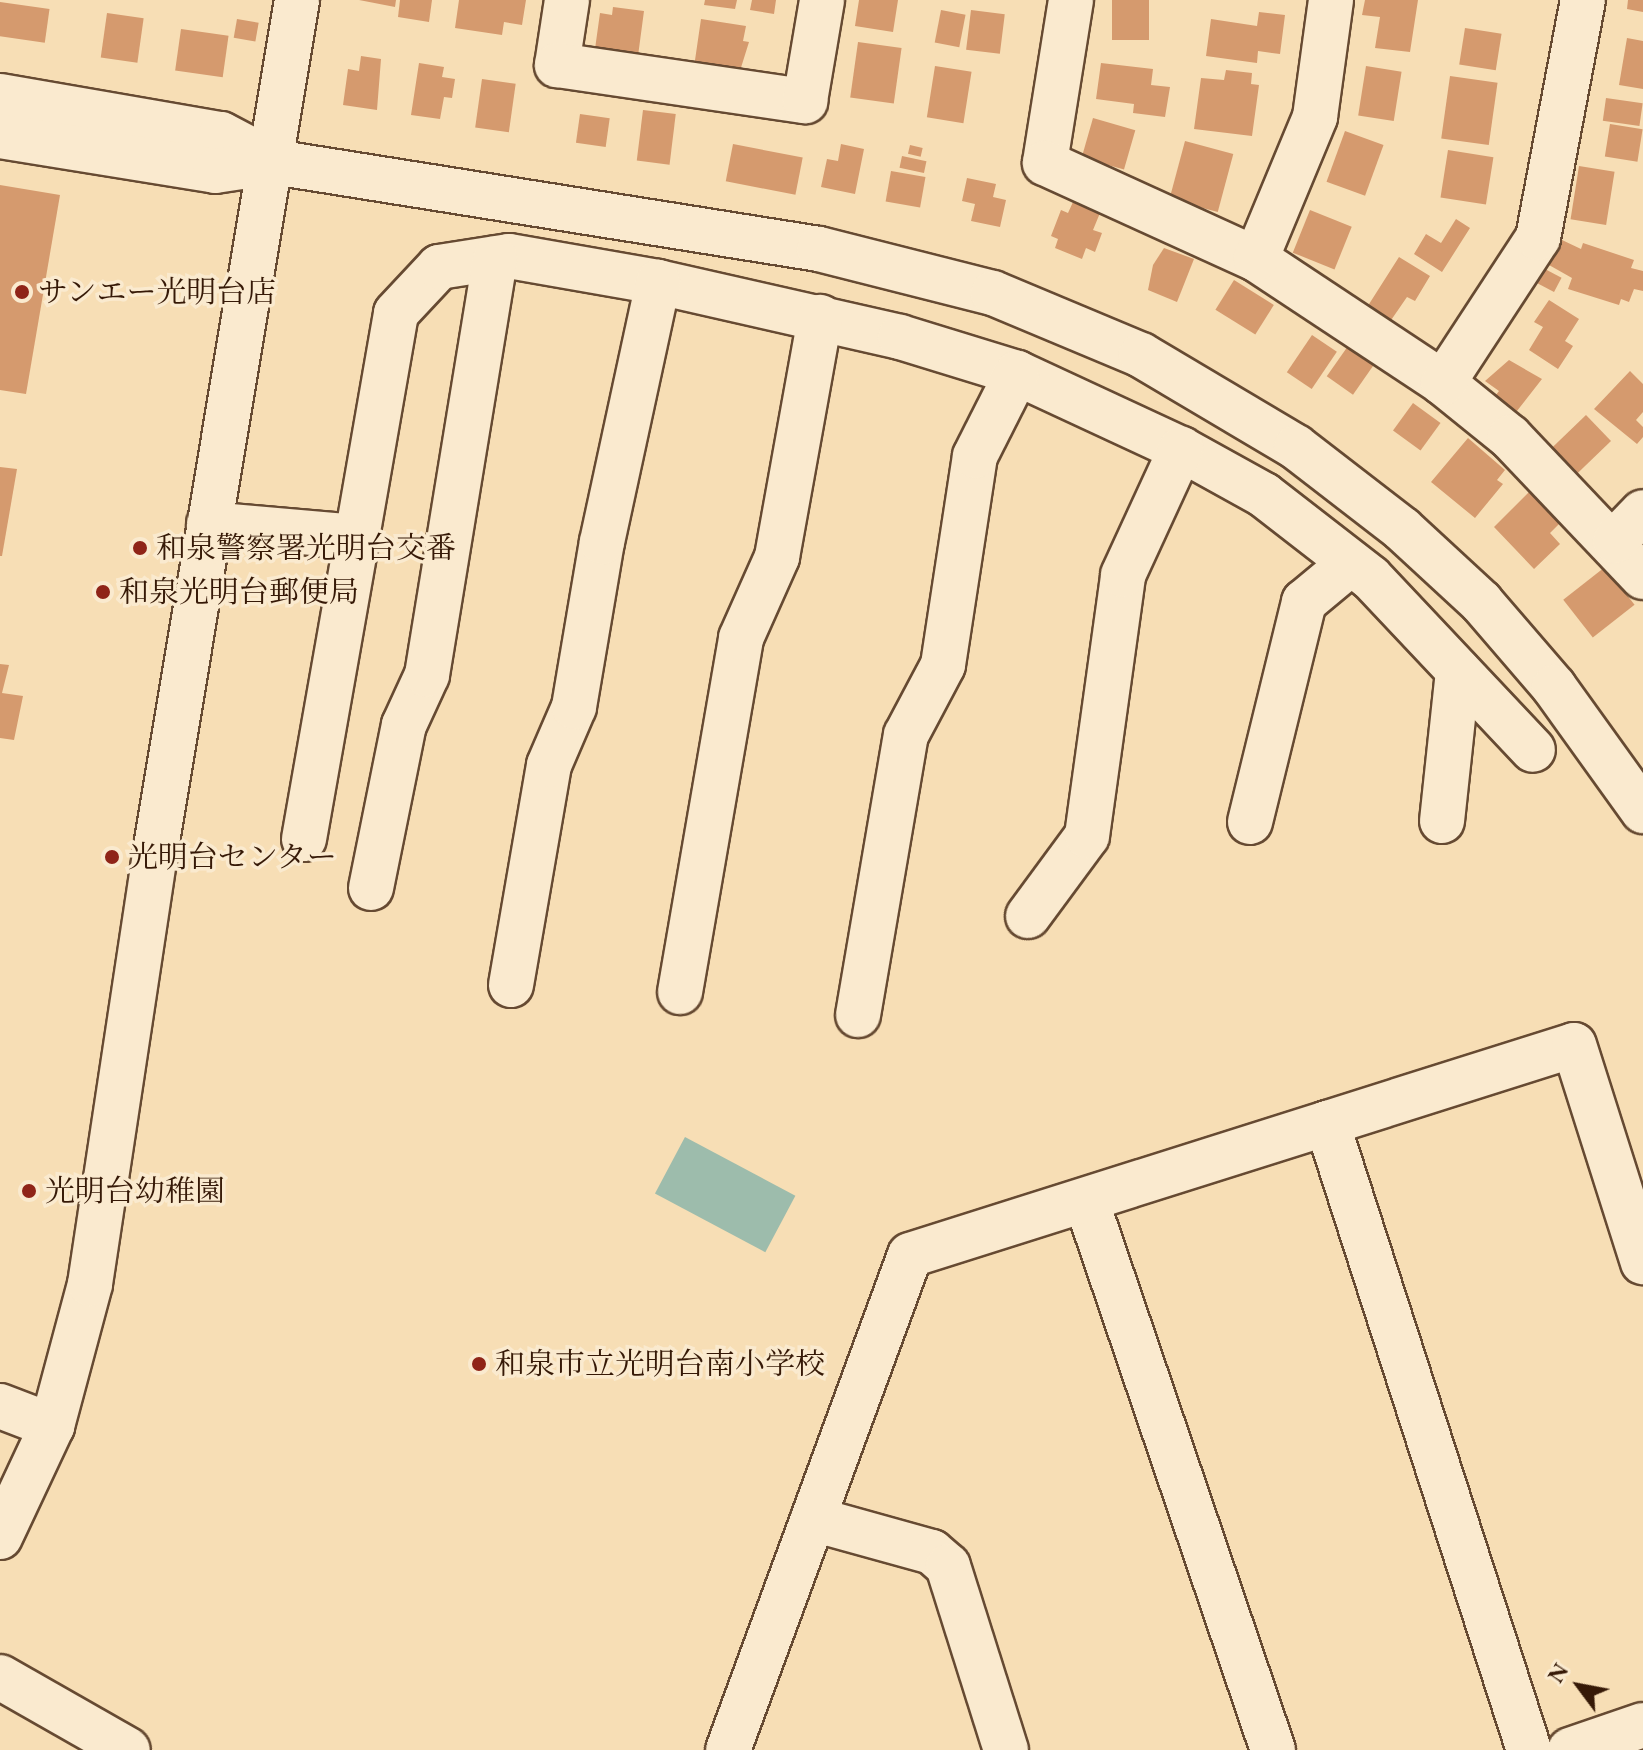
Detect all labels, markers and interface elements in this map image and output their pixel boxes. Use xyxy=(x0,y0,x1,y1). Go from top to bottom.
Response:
place label: サンエー光明台店 xyxy=(38,274,278,310)
marker: サンエー光明台店 xyxy=(13,283,31,301)
place label: 和泉警察署光明台交番 xyxy=(156,530,456,566)
marker: 和泉警察署光明台交番 xyxy=(131,539,149,557)
place label: 和泉光明台郵便局 xyxy=(119,574,359,610)
marker: 和泉光明台郵便局 xyxy=(94,583,112,601)
place label: 光明台センター xyxy=(128,839,338,875)
marker: 光明台センター xyxy=(103,848,121,866)
place label: 光明台幼稚園 xyxy=(45,1173,225,1209)
marker: 光明台幼稚園 xyxy=(20,1182,38,1200)
place label: 和泉市立光明台南小学校 xyxy=(495,1346,825,1382)
marker: 和泉市立光明台南小学校 xyxy=(470,1355,488,1373)
north arrow xyxy=(1539,1646,1619,1726)
text: N xyxy=(1541,1658,1575,1688)

